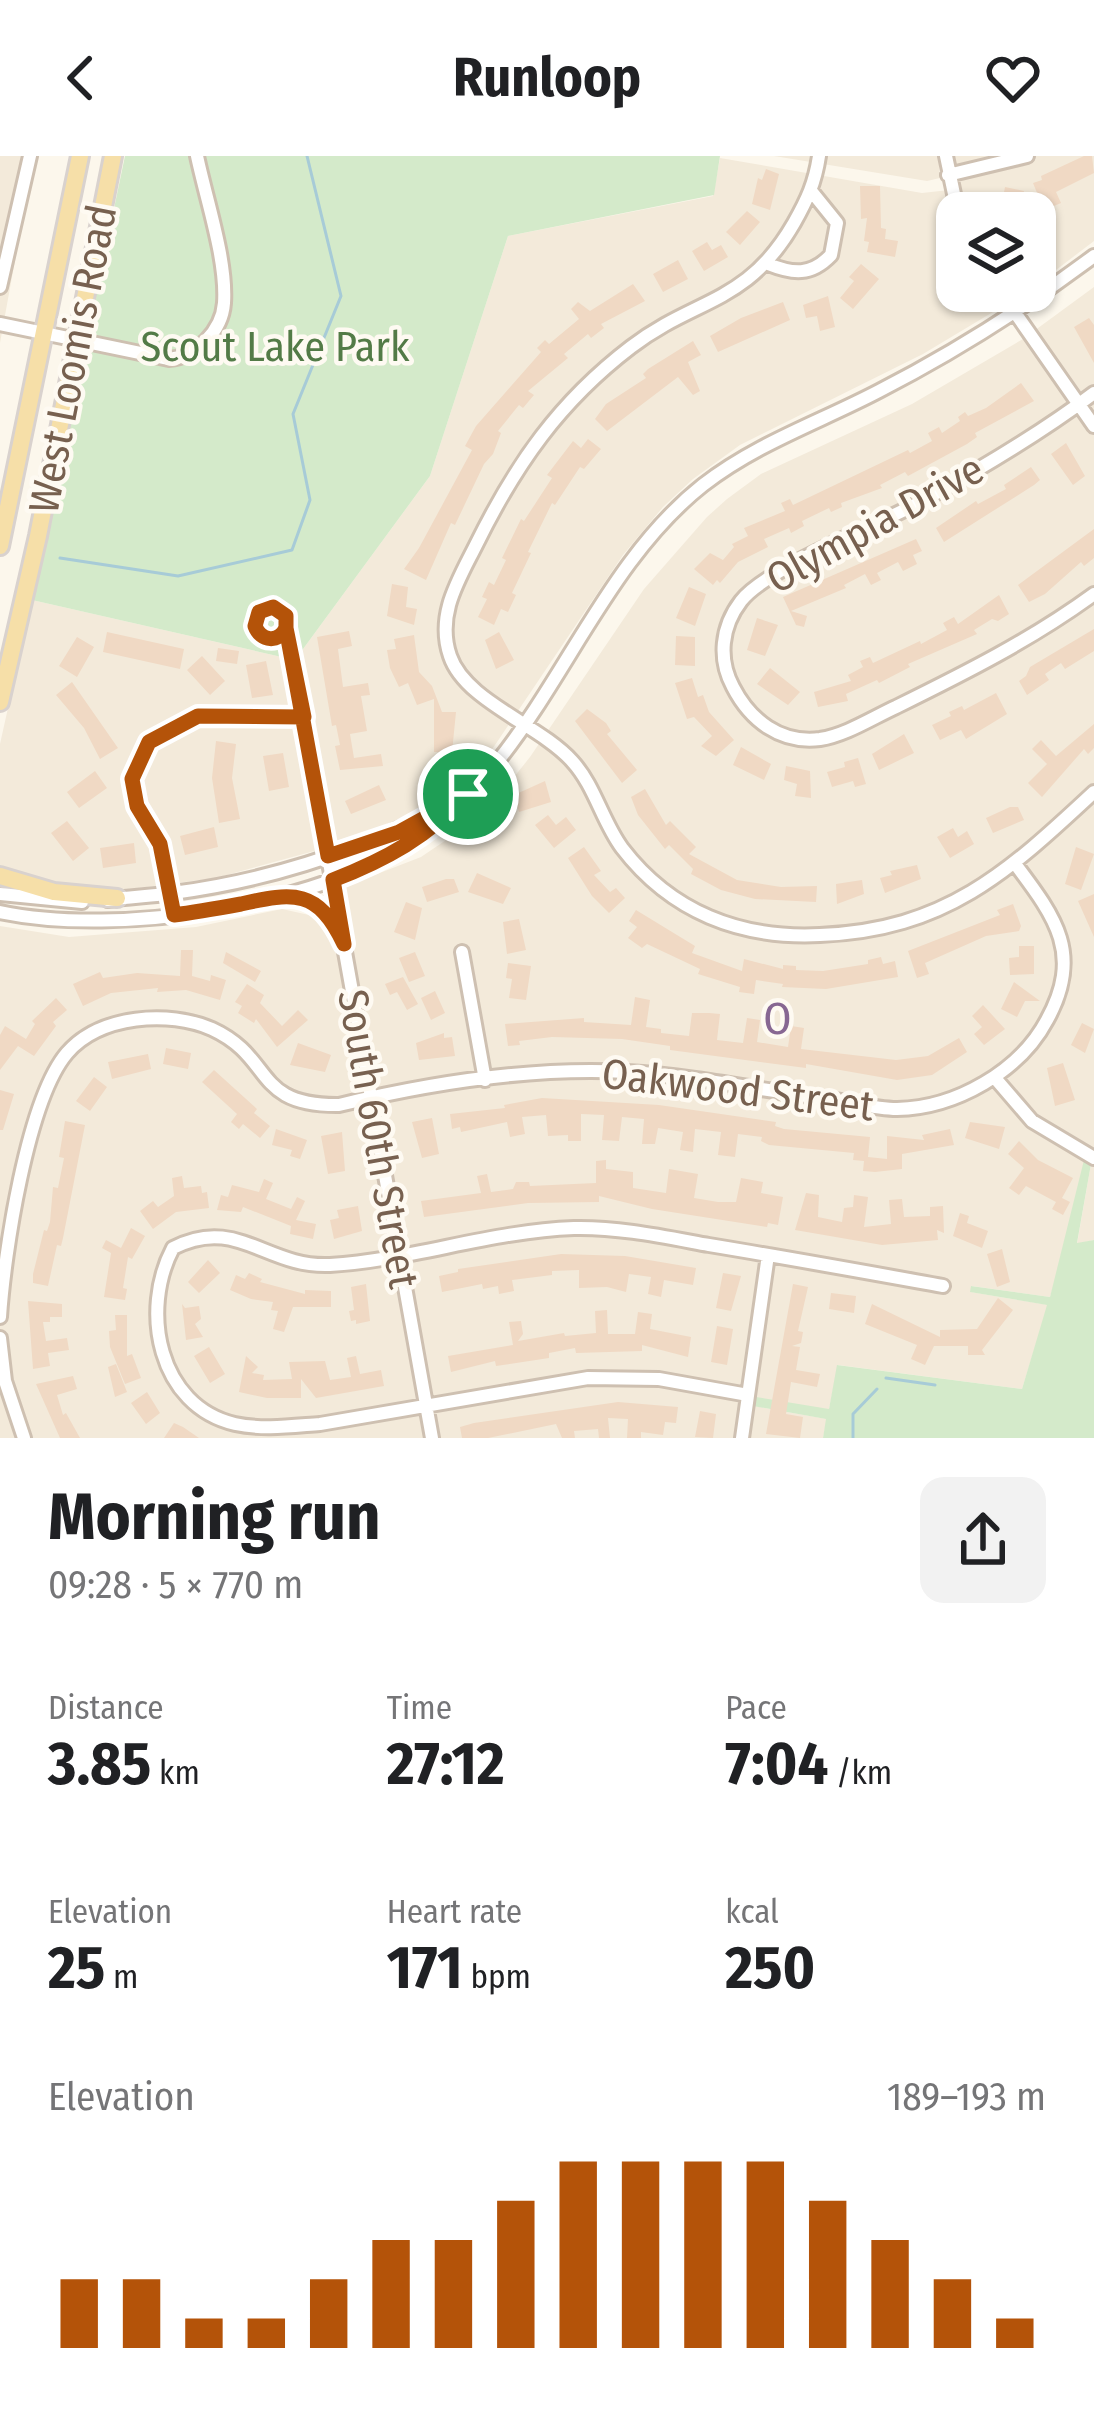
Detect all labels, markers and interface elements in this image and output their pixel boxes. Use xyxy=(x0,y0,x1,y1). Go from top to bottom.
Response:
icon: back xyxy=(48,45,114,111)
icon: heart xyxy=(980,45,1046,111)
text: Runloop xyxy=(453,46,641,110)
map controls xyxy=(936,192,1056,312)
button: layers xyxy=(936,192,1056,312)
street label: West Loomis Road xyxy=(19,201,127,517)
park label: Scout Lake Park xyxy=(141,322,410,372)
street label: Olympia Drive xyxy=(758,444,992,604)
pin xyxy=(417,743,519,845)
icon: arrive xyxy=(435,761,501,827)
street label: South 60th Street xyxy=(327,986,429,1292)
district label: O xyxy=(763,992,795,1046)
street label: Oakwood Street xyxy=(599,1049,877,1132)
text: Morning run xyxy=(48,1477,381,1556)
button: share xyxy=(920,1477,1046,1603)
text: 09:28 · 5 × 770 m xyxy=(48,1562,303,1608)
text: Distance xyxy=(48,1688,164,1728)
text: Time xyxy=(387,1688,452,1728)
text: Pace xyxy=(725,1688,787,1728)
text: 3.85 xyxy=(48,1728,151,1800)
text: 27:12 xyxy=(387,1728,505,1800)
text: 7:04 xyxy=(725,1728,828,1800)
text: km xyxy=(151,1753,200,1793)
text: /km xyxy=(828,1753,892,1793)
text: Elevation xyxy=(48,1892,172,1932)
text: Heart rate xyxy=(387,1892,522,1932)
text: kcal xyxy=(725,1892,779,1932)
text: 25 xyxy=(48,1932,105,2004)
text: 171 xyxy=(387,1932,463,2004)
text: 250 xyxy=(725,1932,815,2004)
text: m xyxy=(105,1957,138,1997)
text: bpm xyxy=(463,1957,531,1997)
text: Elevation xyxy=(48,2074,195,2120)
text: 189–193 m xyxy=(887,2074,1046,2120)

